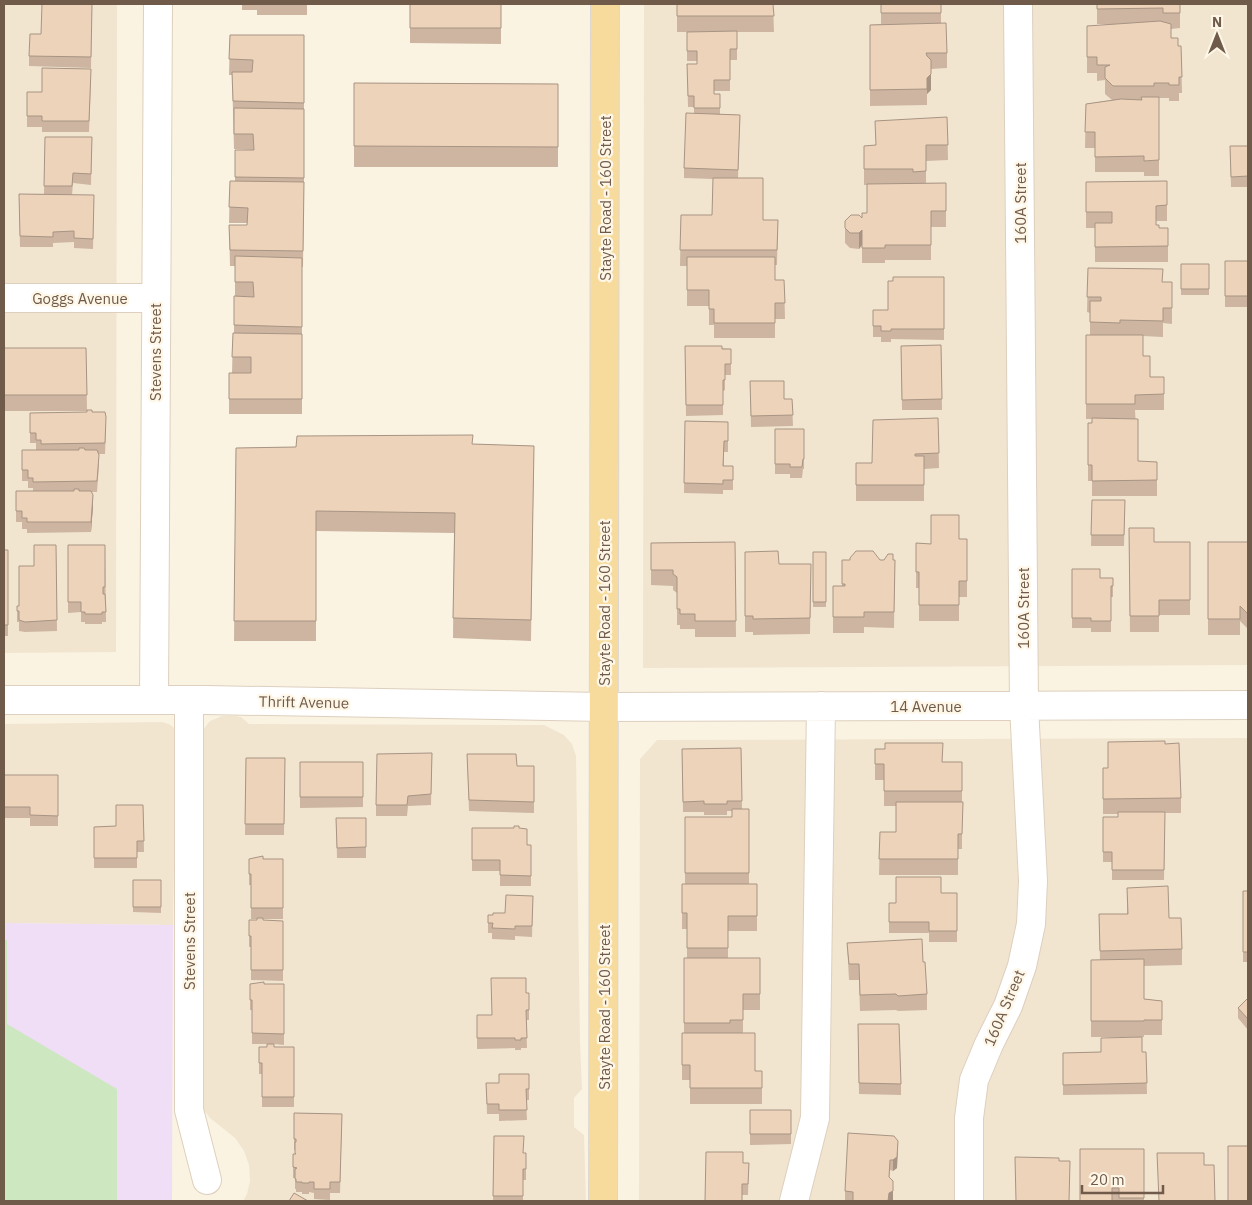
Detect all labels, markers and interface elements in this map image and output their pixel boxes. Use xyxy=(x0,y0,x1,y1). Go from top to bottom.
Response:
north arrow xyxy=(1192,10,1242,60)
text: N xyxy=(1212,13,1222,31)
street label: Stayte Road - 160 Street xyxy=(596,115,615,281)
street label: 160A Street xyxy=(1011,162,1030,244)
street label: Goggs Avenue xyxy=(32,289,128,308)
street label: Stevens Street xyxy=(146,303,165,401)
street label: Stayte Road - 160 Street xyxy=(595,520,614,686)
street label: 160A Street xyxy=(1014,567,1033,649)
street label: Thrift Avenue xyxy=(259,692,349,712)
street label: 14 Avenue xyxy=(890,697,962,716)
street label: Stevens Street xyxy=(180,892,199,990)
street label: Stayte Road - 160 Street xyxy=(595,924,614,1090)
street label: 160A Street xyxy=(979,967,1029,1049)
scale bar xyxy=(1082,1162,1163,1194)
text: 20 m xyxy=(1090,1170,1125,1189)

